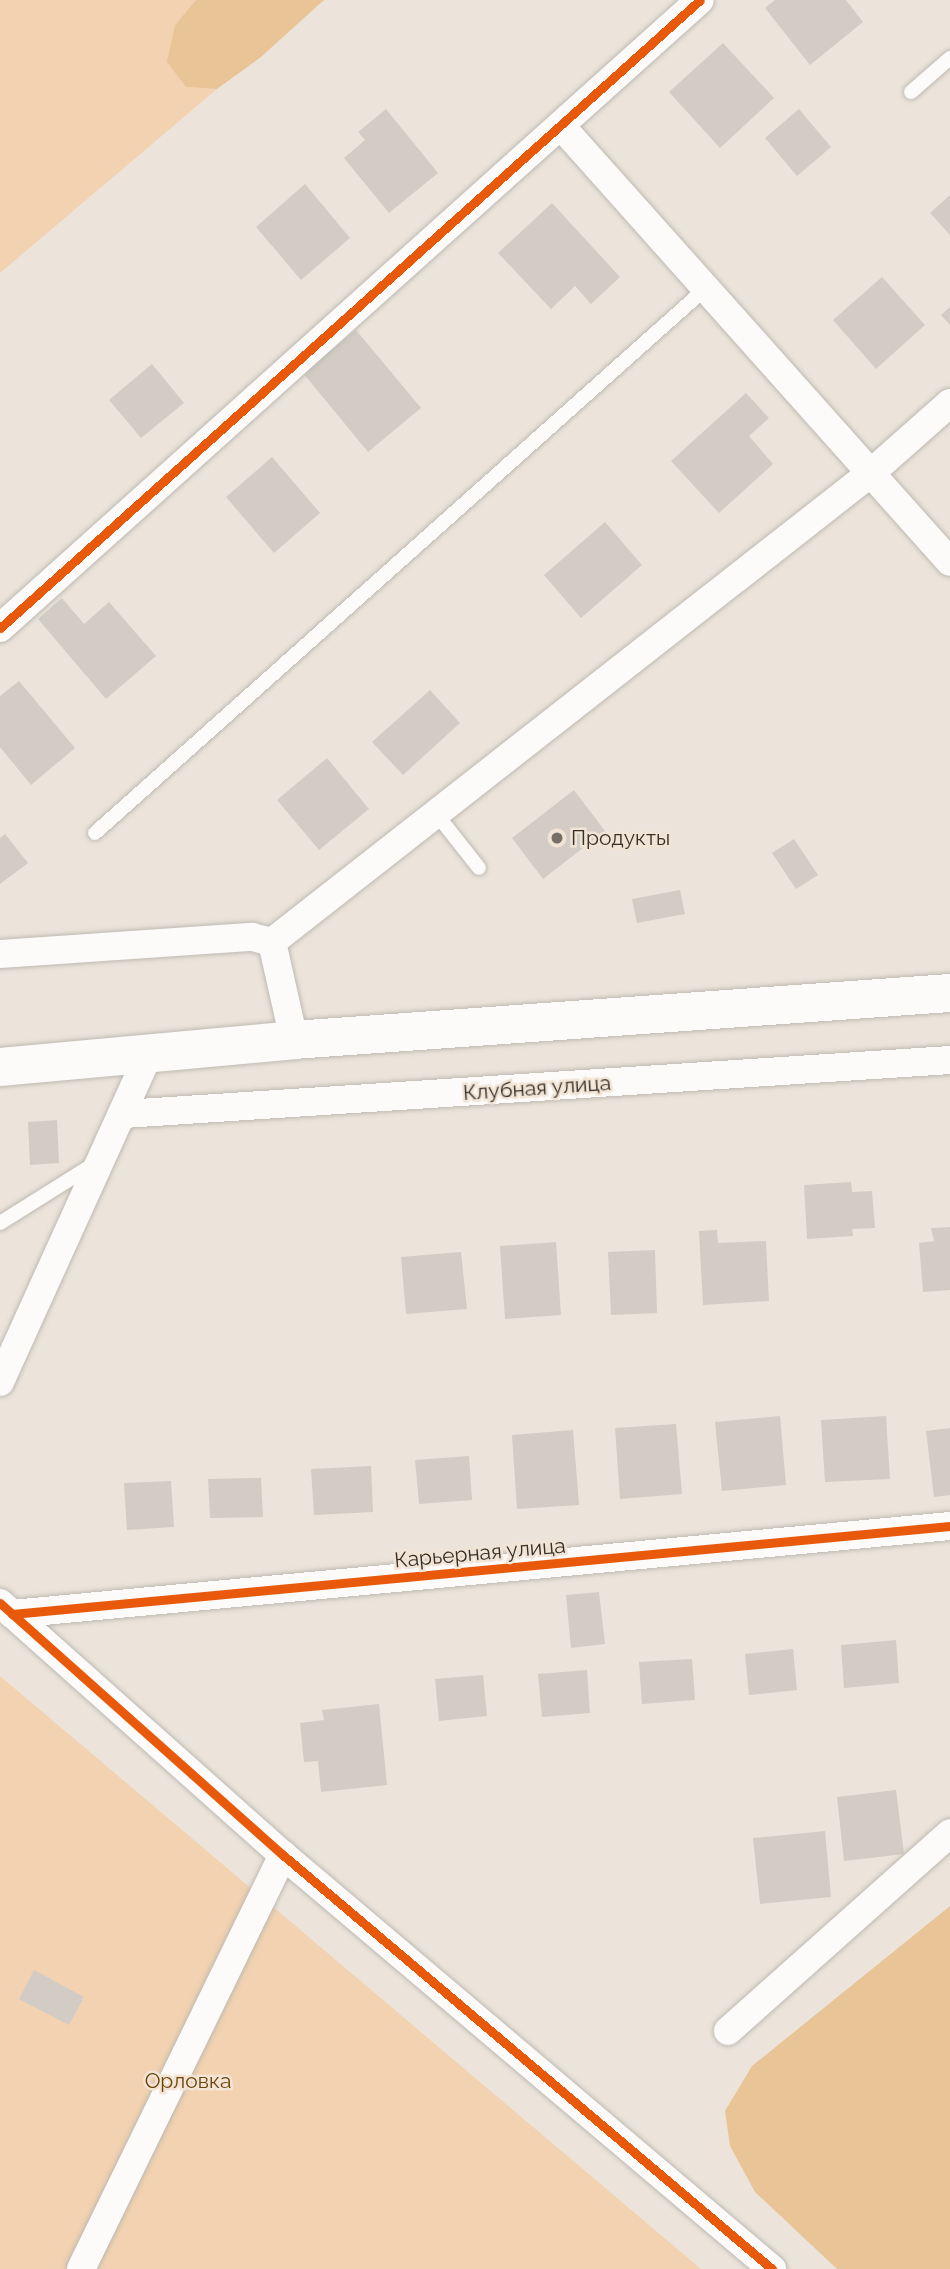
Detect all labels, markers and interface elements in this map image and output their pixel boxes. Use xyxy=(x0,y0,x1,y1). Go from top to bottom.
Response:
place label: Продукты xyxy=(571,825,670,851)
marker: Продукты xyxy=(549,830,565,846)
street label: Клубная улица xyxy=(462,1070,612,1106)
street label: Карьерная улица xyxy=(393,1533,567,1573)
park label: Орловка xyxy=(145,2068,231,2094)

